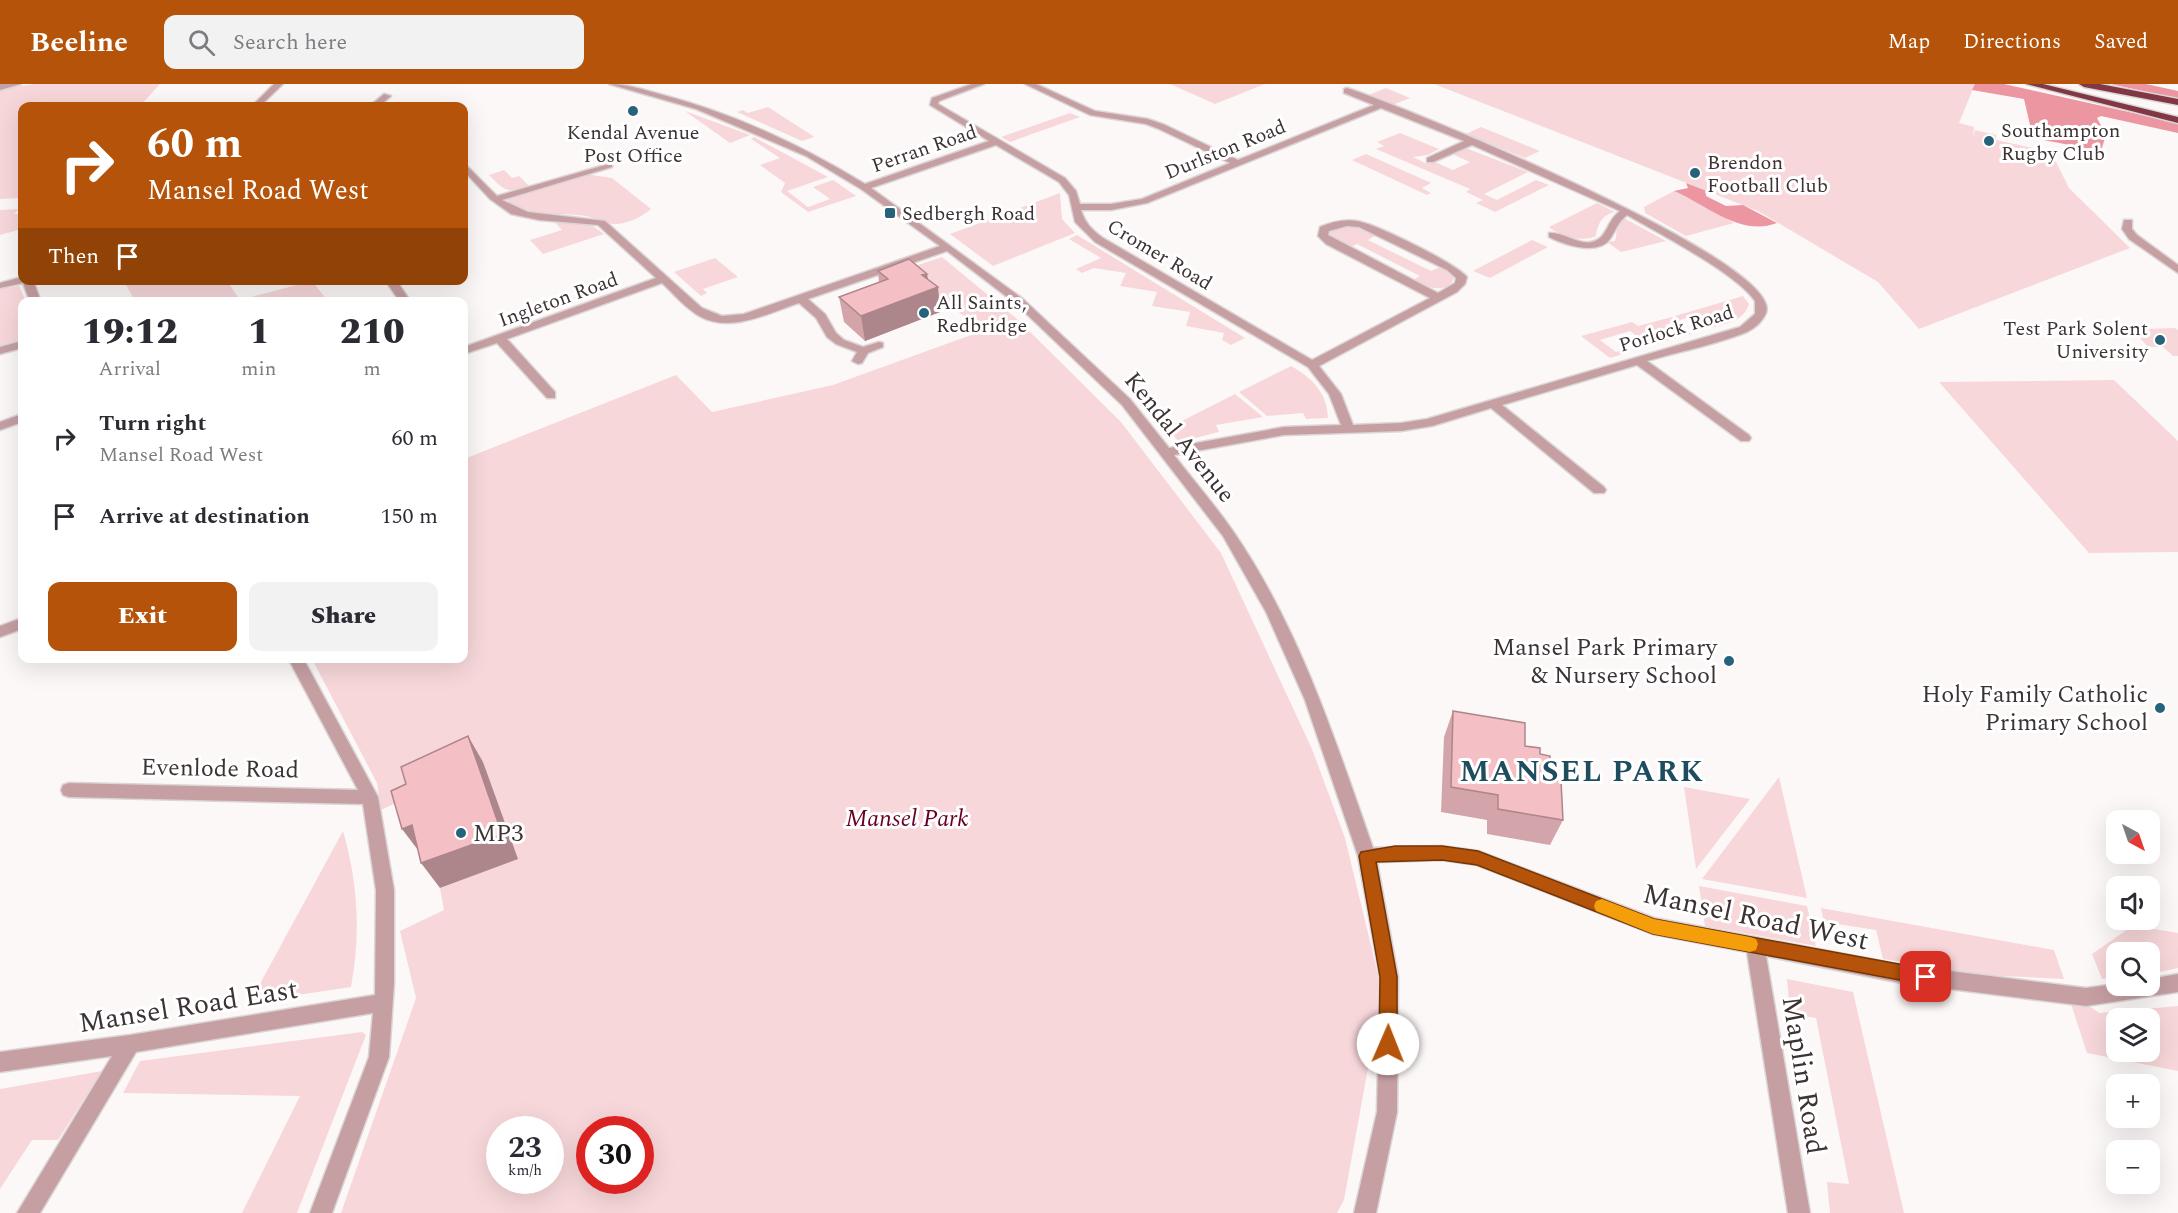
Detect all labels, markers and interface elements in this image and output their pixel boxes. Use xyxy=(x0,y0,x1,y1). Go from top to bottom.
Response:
search box xyxy=(164,15,584,69)
text: Beeline xyxy=(30,21,128,64)
icon: search xyxy=(185,26,218,59)
text: Search here xyxy=(233,26,347,59)
text: Map xyxy=(1888,26,1930,58)
text: Directions xyxy=(1963,26,2061,58)
text: Saved xyxy=(2094,26,2148,58)
marker: Kendal Avenue Post Office xyxy=(626,104,640,118)
street label: Durlston Road xyxy=(1160,112,1291,188)
text: 60 m xyxy=(147,113,242,176)
place label: Southampton Rugby Club xyxy=(2001,116,2121,169)
street label: Perran Road xyxy=(868,117,981,181)
place label: Kendal Avenue Post Office xyxy=(566,118,700,171)
icon: right xyxy=(48,126,126,204)
marker: Southampton Rugby Club xyxy=(1982,134,1996,148)
place label: Brendon Football Club xyxy=(1707,148,1828,201)
marker: Brendon Football Club xyxy=(1688,166,1702,180)
text: Mansel Road West xyxy=(147,170,369,212)
place label: Sedbergh Road xyxy=(902,199,1035,229)
marker: Sedbergh Road xyxy=(883,206,897,220)
street label: Cromer Road xyxy=(1101,212,1218,298)
text: Then xyxy=(48,240,99,273)
icon: arrive xyxy=(111,240,144,273)
street label: Ingleton Road xyxy=(494,264,622,335)
place label: All Saints, Redbridge xyxy=(936,288,1027,341)
street label: Porlock Road xyxy=(1615,297,1737,361)
text: 19:12 xyxy=(81,305,178,360)
text: 1 xyxy=(248,305,270,360)
text: 210 xyxy=(340,305,405,360)
marker: All Saints, Redbridge xyxy=(917,306,931,320)
place label: Test Park Solent University xyxy=(2003,314,2149,367)
marker: Test Park Solent University xyxy=(2153,333,2167,347)
text: Arrival xyxy=(99,354,161,384)
text: min xyxy=(241,354,276,384)
text: m xyxy=(364,354,381,384)
street label: Kendal Avenue xyxy=(1115,364,1243,511)
text: Turn right xyxy=(99,407,206,440)
icon: right xyxy=(48,422,81,455)
text: 60 m xyxy=(392,422,438,455)
text: Mansel Road West xyxy=(99,440,263,470)
icon: arrive xyxy=(48,500,81,533)
text: Arrive at destination xyxy=(99,500,310,533)
text: 150 m xyxy=(381,500,438,533)
button: Exit xyxy=(48,582,237,651)
button: Share xyxy=(249,582,438,651)
place label: Mansel Park Primary & Nursery School xyxy=(1492,630,1718,694)
marker: Mansel Park Primary & Nursery School xyxy=(1722,654,1736,668)
place label: Holy Family Catholic Primary School xyxy=(1922,677,2148,741)
marker: Holy Family Catholic Primary School xyxy=(2153,701,2167,715)
district label: MANSEL PARK xyxy=(1459,749,1705,795)
street label: Evenlode Road xyxy=(141,750,299,788)
park label: Mansel Park xyxy=(845,801,969,837)
north arrow xyxy=(2106,810,2160,864)
map controls xyxy=(2106,810,2160,1194)
place label: MP3 xyxy=(473,816,523,852)
marker: MP3 xyxy=(454,826,468,840)
street label: Mansel Road West xyxy=(1639,873,1873,962)
button: sound xyxy=(2106,876,2160,930)
button: search xyxy=(2106,942,2160,996)
pin xyxy=(1900,951,1951,1002)
icon: arrive xyxy=(1909,960,1942,993)
street label: Mansel Road East xyxy=(75,968,301,1045)
street label: Maplin Road xyxy=(1770,993,1837,1158)
button: layers xyxy=(2106,1008,2160,1062)
position arrow xyxy=(1356,1012,1420,1076)
button: + xyxy=(2106,1074,2160,1128)
speed limit sign: 30 xyxy=(576,1116,654,1194)
text: 23 xyxy=(508,1125,542,1171)
button: − xyxy=(2106,1140,2160,1194)
text: km/h xyxy=(508,1159,542,1182)

